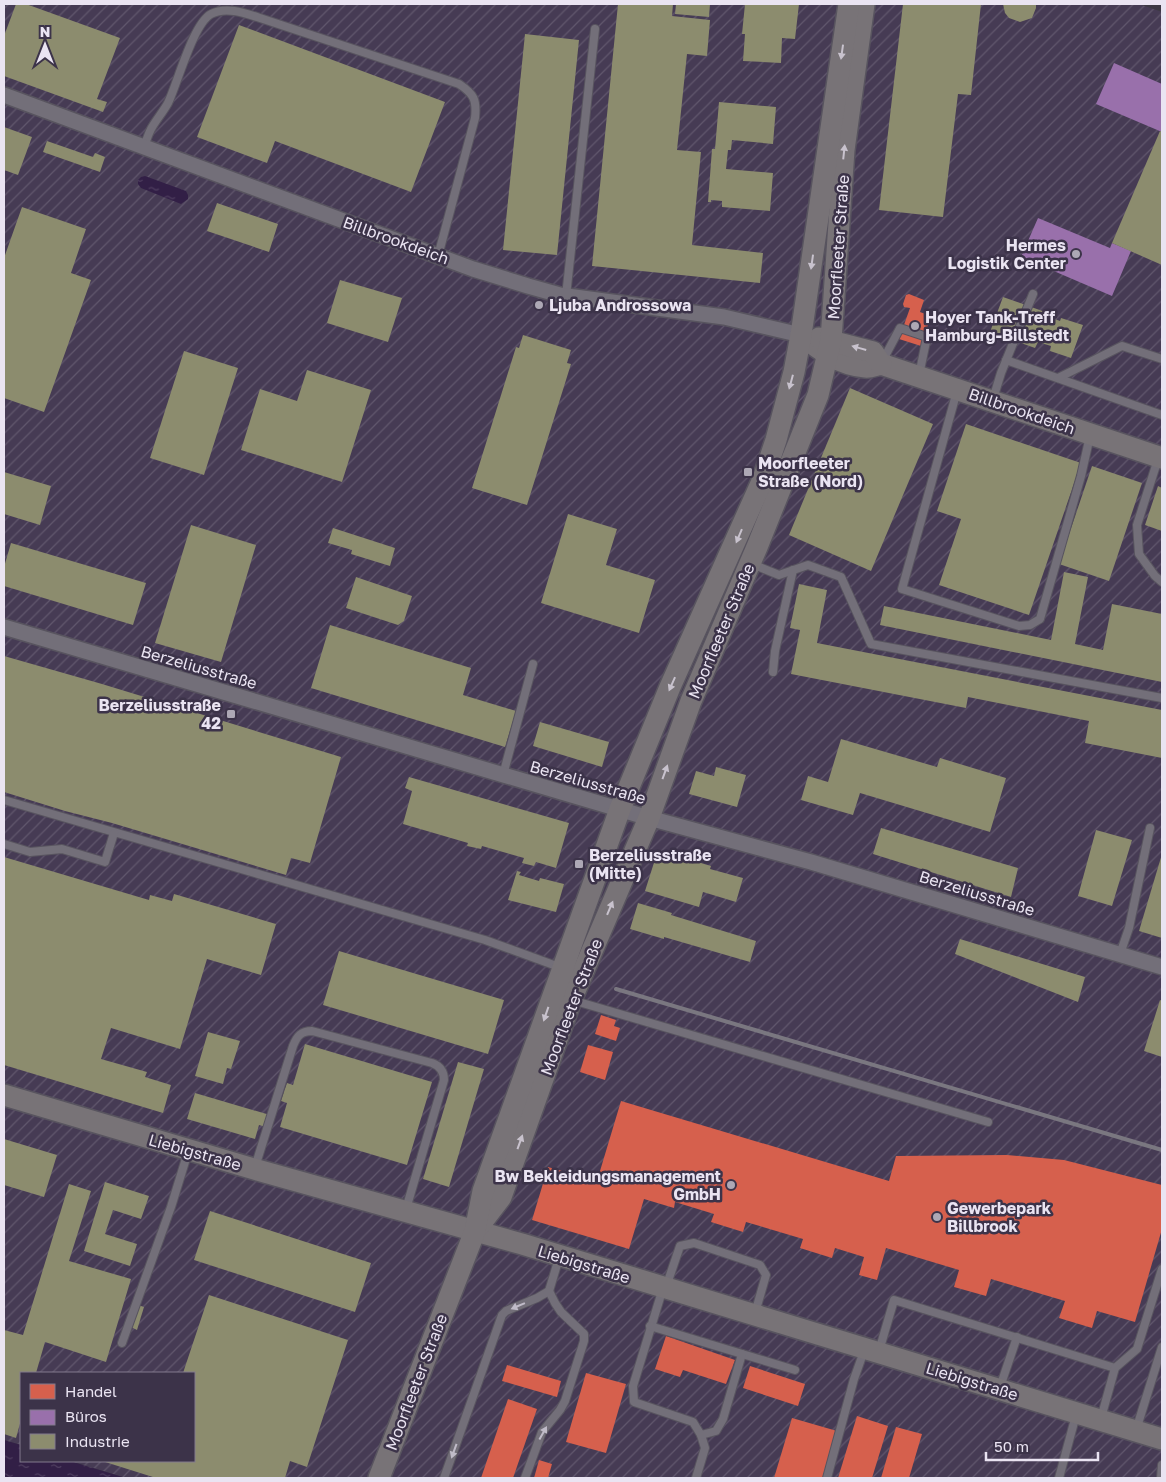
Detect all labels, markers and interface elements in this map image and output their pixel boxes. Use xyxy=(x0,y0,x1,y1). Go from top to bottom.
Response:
north arrow xyxy=(20,20,70,70)
text: N xyxy=(40,23,50,40)
one-way arrow xyxy=(837,44,845,60)
one-way arrow xyxy=(840,144,848,160)
street label: Moorfleeter Straße xyxy=(823,174,853,320)
street label: Billbrookdeich xyxy=(340,212,452,268)
place label: Hermes Logistik Center xyxy=(948,235,1066,273)
marker: Hermes Logistik Center xyxy=(1070,248,1082,260)
one-way arrow xyxy=(808,254,816,270)
place label: Ljuba Androssowa xyxy=(549,295,691,315)
marker: Ljuba Androssowa xyxy=(533,299,545,311)
place label: Hoyer Tank-Treff Hamburg-Billstedt xyxy=(925,307,1069,345)
marker: Hoyer Tank-Treff Hamburg-Billstedt xyxy=(909,320,921,332)
one-way arrow xyxy=(852,343,867,351)
one-way arrow xyxy=(787,375,795,390)
street label: Billbrookdeich xyxy=(966,383,1078,439)
place label: Moorfleeter Straße (Nord) xyxy=(758,453,863,491)
marker: Moorfleeter Straße (Nord) xyxy=(742,466,754,478)
one-way arrow xyxy=(734,529,742,543)
street label: Moorfleeter Straße xyxy=(684,560,758,702)
street label: Berzeliusstraße xyxy=(139,641,259,693)
one-way arrow xyxy=(667,677,675,691)
place label: Berzeliusstraße 42 xyxy=(99,695,221,733)
marker: Berzeliusstraße 42 xyxy=(225,708,237,720)
street label: Berzeliusstraße xyxy=(528,756,648,808)
one-way arrow xyxy=(661,764,669,779)
place label: Berzeliusstraße (Mitte) xyxy=(589,845,711,883)
marker: Berzeliusstraße (Mitte) xyxy=(573,858,585,870)
street label: Berzeliusstraße xyxy=(917,866,1037,920)
one-way arrow xyxy=(606,901,614,915)
street label: Moorfleeter Straße xyxy=(536,936,606,1078)
one-way arrow xyxy=(542,1007,549,1022)
street label: Liebigstraße xyxy=(146,1129,244,1175)
one-way arrow xyxy=(517,1134,524,1149)
place label: Bw Bekleidungsmanagement GmbH xyxy=(495,1166,721,1204)
marker: Bw Bekleidungsmanagement GmbH xyxy=(725,1179,737,1191)
place label: Gewerbepark Billbrook xyxy=(947,1198,1052,1236)
marker: Gewerbepark Billbrook xyxy=(931,1211,943,1223)
street label: Liebigstraße xyxy=(536,1241,632,1287)
one-way arrow xyxy=(511,1303,525,1311)
street label: Moorfleeter Straße xyxy=(381,1311,451,1453)
street label: Liebigstraße xyxy=(924,1358,1020,1404)
legend xyxy=(20,1372,195,1462)
text: Handel xyxy=(65,1382,117,1400)
text: Büros xyxy=(65,1407,107,1425)
one-way arrow xyxy=(539,1426,547,1441)
scale bar xyxy=(986,1430,1098,1462)
text: Industrie xyxy=(65,1432,130,1450)
text: 50 m xyxy=(994,1437,1029,1455)
one-way arrow xyxy=(450,1444,458,1459)

